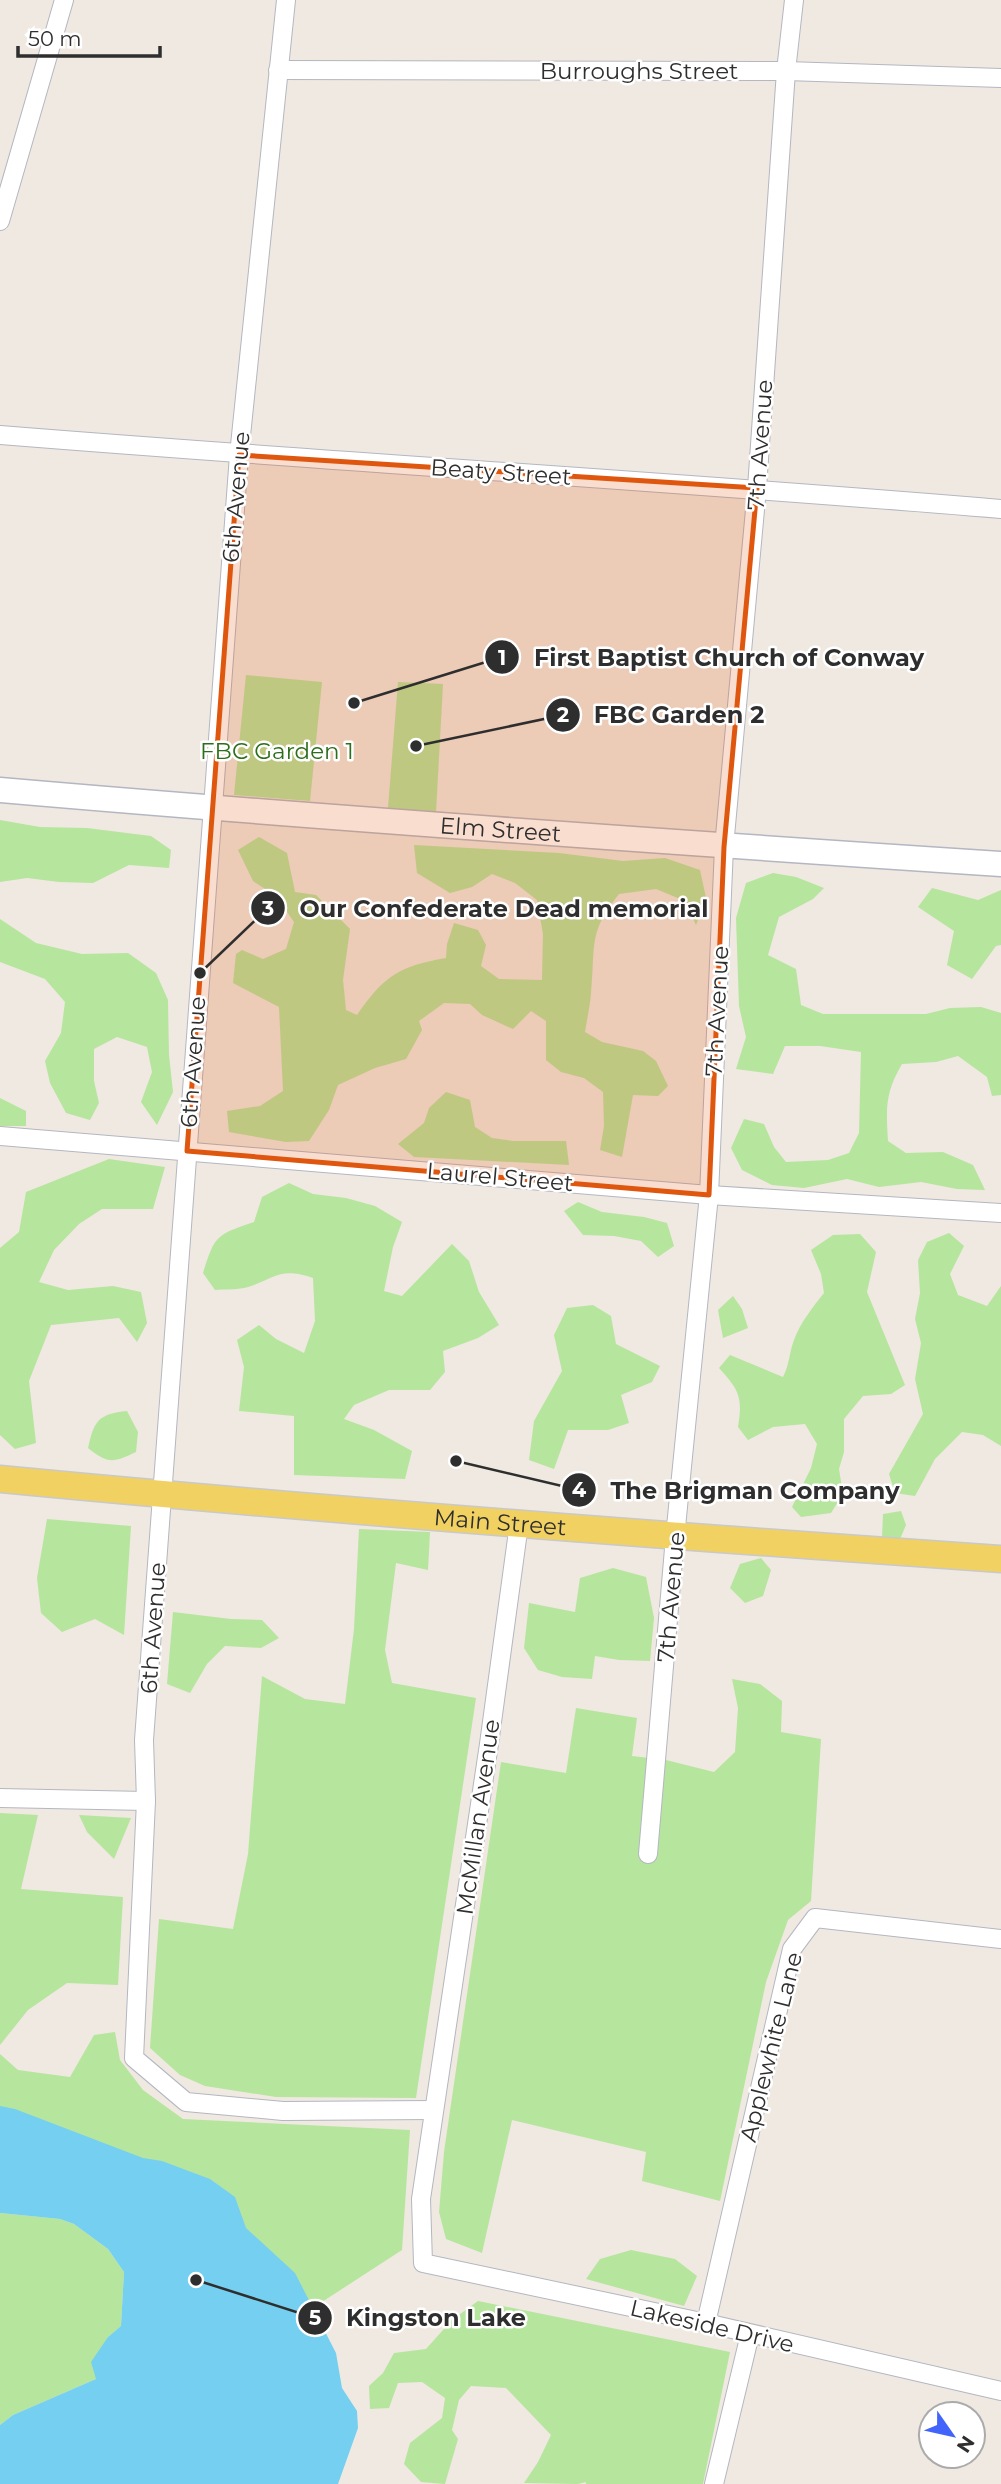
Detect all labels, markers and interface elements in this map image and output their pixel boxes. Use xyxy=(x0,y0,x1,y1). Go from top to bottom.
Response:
scale bar xyxy=(18,14,159,58)
text: 50 m xyxy=(28,26,82,51)
street label: Burroughs Street xyxy=(540,57,738,85)
street label: 7th Avenue xyxy=(741,379,779,511)
street label: 6th Avenue xyxy=(216,430,256,564)
street label: Beaty Street xyxy=(430,453,572,491)
callout: First Baptist Church of Conway xyxy=(485,635,938,680)
text: First Baptist Church of Conway xyxy=(534,643,925,672)
text: 1 xyxy=(498,645,506,670)
callout: FBC Garden 2 xyxy=(545,692,779,737)
text: FBC Garden 2 xyxy=(594,700,764,729)
text: 2 xyxy=(557,702,569,727)
park label: FBC Garden 1 xyxy=(200,737,354,765)
street label: Elm Street xyxy=(439,811,562,848)
callout: Our Confederate Dead memorial xyxy=(250,886,722,931)
text: Our Confederate Dead memorial xyxy=(299,894,709,923)
text: 3 xyxy=(261,896,274,921)
street label: 7th Avenue xyxy=(700,945,734,1077)
street label: 6th Avenue xyxy=(174,995,212,1129)
street label: Laurel Street xyxy=(425,1157,575,1197)
callout: The Brigman Company xyxy=(562,1468,914,1513)
text: The Brigman Company xyxy=(610,1476,900,1505)
text: 4 xyxy=(572,1477,587,1502)
street label: Main Street xyxy=(433,1503,567,1541)
street label: 7th Avenue xyxy=(651,1531,691,1663)
street label: 6th Avenue xyxy=(134,1561,172,1695)
street label: McMillan Avenue xyxy=(450,1717,506,1917)
street label: Applewhite Lane xyxy=(734,1949,808,2145)
street label: Lakeside Drive xyxy=(627,2294,797,2358)
callout: Kingston Lake xyxy=(297,2295,540,2340)
text: Kingston Lake xyxy=(346,2303,526,2332)
text: 5 xyxy=(309,2305,321,2330)
north arrow xyxy=(917,2400,987,2470)
text: N xyxy=(952,2431,980,2457)

